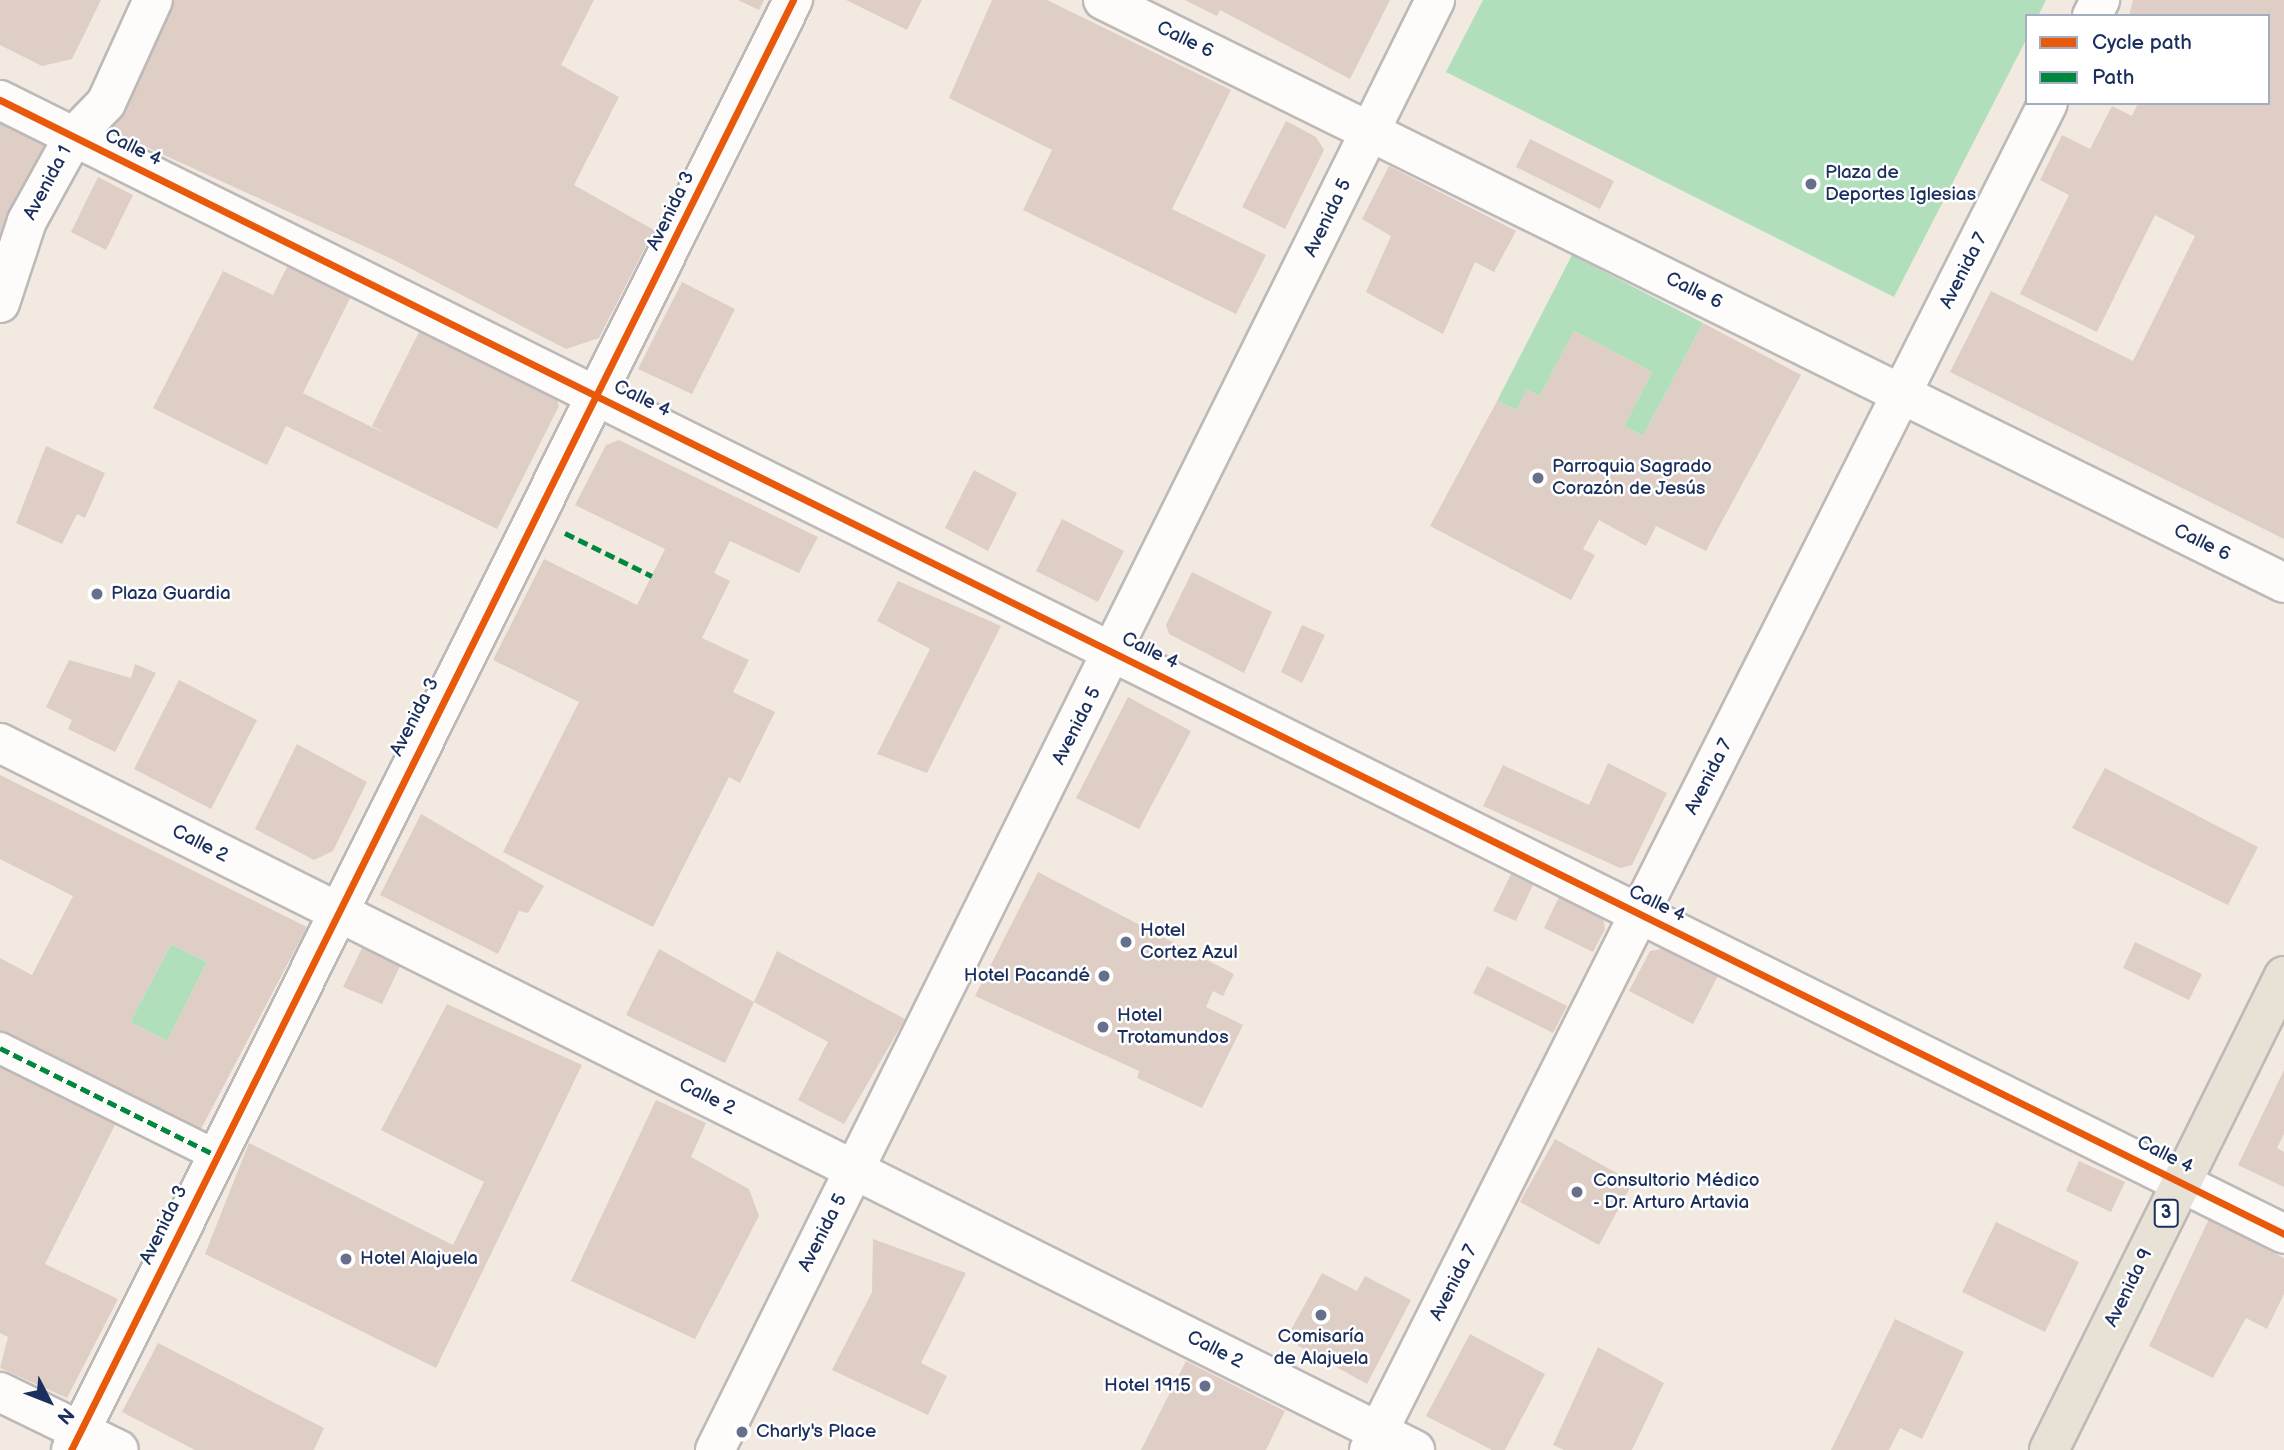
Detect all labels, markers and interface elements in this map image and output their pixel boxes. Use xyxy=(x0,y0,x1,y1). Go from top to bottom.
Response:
legend xyxy=(2025,14,2270,105)
street label: Calle 6 xyxy=(1153,16,1217,64)
text: Cycle path xyxy=(2092,30,2192,55)
text: Path xyxy=(2092,65,2134,90)
street label: Calle 4 xyxy=(101,124,165,172)
street label: Avenida 1 xyxy=(19,142,77,224)
place label: Plaza de Deportes Iglesias xyxy=(1825,162,1976,206)
street label: Avenida 3 xyxy=(642,168,700,254)
street label: Avenida 5 xyxy=(1299,175,1357,261)
marker: Plaza de Deportes Iglesias xyxy=(1803,176,1819,192)
street label: Avenida 7 xyxy=(1935,229,1993,313)
street label: Calle 6 xyxy=(1662,267,1726,315)
street label: Calle 4 xyxy=(610,375,674,423)
place label: Parroquia Sagrado Corazón de Jesús xyxy=(1552,456,1712,500)
marker: Parroquia Sagrado Corazón de Jesús xyxy=(1530,470,1546,486)
street label: Calle 6 xyxy=(2170,519,2234,567)
place label: Plaza Guardia xyxy=(111,583,231,605)
marker: Plaza Guardia xyxy=(89,586,105,602)
street label: Calle 4 xyxy=(1118,627,1182,675)
street label: Avenida 3 xyxy=(386,674,444,760)
street label: Avenida 5 xyxy=(1048,683,1106,769)
street label: Avenida 7 xyxy=(1680,735,1738,819)
street label: Calle 2 xyxy=(168,820,232,868)
street label: Calle 4 xyxy=(1625,880,1689,928)
place label: Hotel Cortez Azul xyxy=(1140,920,1238,964)
marker: Hotel Cortez Azul xyxy=(1118,934,1134,950)
place label: Hotel Pacandé xyxy=(964,965,1090,987)
marker: Hotel Pacandé xyxy=(1096,968,1112,984)
place label: Hotel Trotamundos xyxy=(1117,1005,1229,1049)
marker: Hotel Trotamundos xyxy=(1095,1019,1111,1035)
street label: Calle 2 xyxy=(675,1074,739,1120)
street label: Calle 4 xyxy=(2133,1131,2197,1179)
place label: Consultorio Médico - Dr. Arturo Artavia xyxy=(1593,1170,1760,1214)
street label: Avenida 3 xyxy=(135,1182,193,1268)
marker: Consultorio Médico - Dr. Arturo Artavia xyxy=(1567,1182,1587,1202)
street label: Avenida 5 xyxy=(794,1190,852,1276)
road number: 3 xyxy=(2152,1198,2180,1228)
street label: Avenida 7 xyxy=(1425,1241,1483,1325)
street label: Avenida 9 xyxy=(2100,1245,2158,1331)
place label: Hotel Alajuela xyxy=(360,1248,478,1270)
marker: Hotel Alajuela xyxy=(338,1251,354,1267)
marker: Comisaría de Alajuela xyxy=(1313,1307,1329,1323)
street label: Calle 2 xyxy=(1183,1326,1247,1374)
place label: Comisaría de Alajuela xyxy=(1274,1326,1368,1370)
north arrow xyxy=(14,1366,84,1436)
place label: Hotel 1915 xyxy=(1104,1375,1191,1397)
marker: Hotel 1915 xyxy=(1197,1378,1213,1394)
text: N xyxy=(52,1402,78,1428)
place label: Charly's Place xyxy=(756,1421,876,1443)
marker: Charly's Place xyxy=(734,1424,750,1440)

